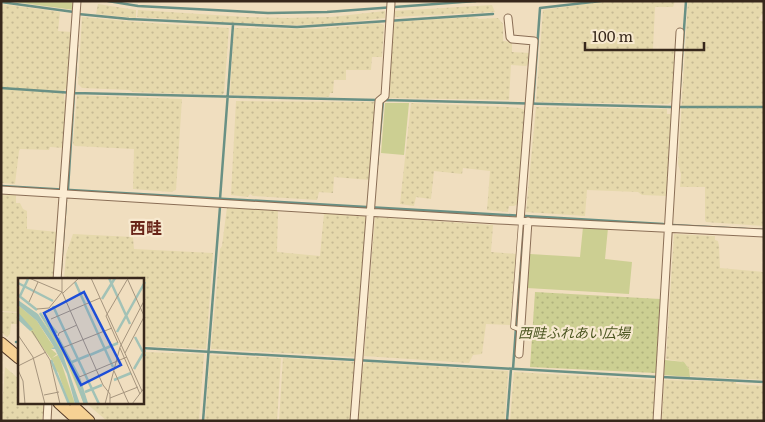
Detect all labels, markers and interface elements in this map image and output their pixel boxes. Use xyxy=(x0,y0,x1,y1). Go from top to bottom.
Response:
scale bar xyxy=(585,20,704,52)
text: 100 m xyxy=(592,24,633,47)
district label: 西畦 xyxy=(130,215,162,239)
inset map xyxy=(18,278,144,404)
park label: 西畦ふれあい広場 xyxy=(518,322,632,342)

